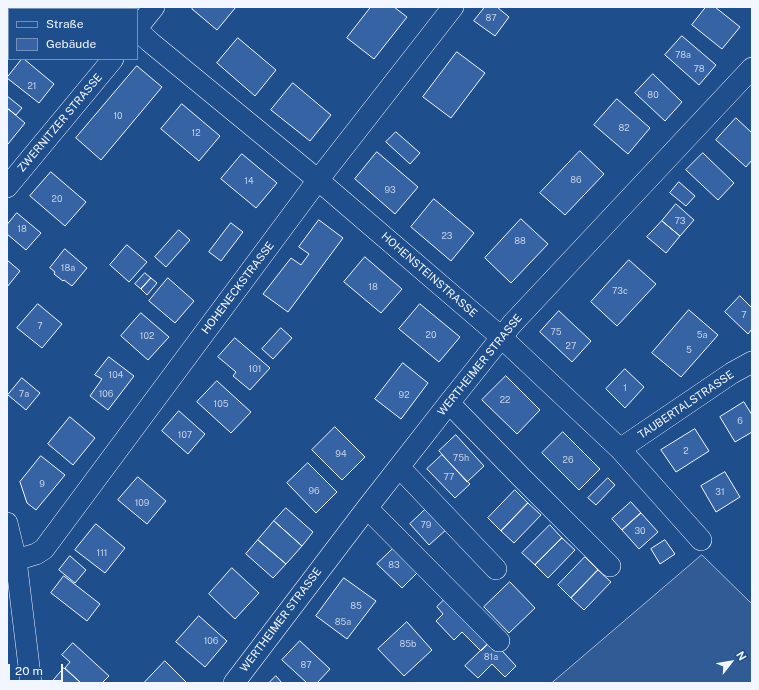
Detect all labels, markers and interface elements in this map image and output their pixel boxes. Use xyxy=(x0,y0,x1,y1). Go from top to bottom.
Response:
legend xyxy=(8,8,138,60)
house number: 87 xyxy=(485,13,497,23)
text: Straße xyxy=(46,17,83,31)
text: Gebäude xyxy=(46,37,96,51)
house number: 78a xyxy=(675,50,691,60)
house number: 78 xyxy=(693,64,705,74)
street label: ZWERNITZER STRASSE xyxy=(15,71,105,175)
house number: 21 xyxy=(27,81,37,91)
house number: 80 xyxy=(647,90,659,100)
house number: 10 xyxy=(113,111,123,121)
house number: 82 xyxy=(618,123,630,133)
house number: 12 xyxy=(191,128,201,138)
house number: 86 xyxy=(570,175,582,185)
house number: 14 xyxy=(244,176,254,186)
house number: 93 xyxy=(384,185,396,195)
house number: 20 xyxy=(52,194,62,204)
house number: 73 xyxy=(675,216,685,226)
house number: 18 xyxy=(17,224,27,234)
street label: HOHENSTEINSTRASSE xyxy=(378,230,480,320)
house number: 23 xyxy=(441,231,453,241)
house number: 88 xyxy=(514,236,526,246)
street label: HOHENECKSTRASSE xyxy=(199,239,277,337)
house number: 18a xyxy=(61,263,75,273)
house number: 18 xyxy=(368,282,378,292)
house number: 73c xyxy=(612,286,628,296)
house number: 7 xyxy=(741,310,747,320)
street label: WERTHEIMER STRASSE xyxy=(435,312,525,418)
house number: 7 xyxy=(37,321,43,331)
house number: 75 xyxy=(550,327,562,337)
house number: 20 xyxy=(426,330,436,340)
house number: 5a xyxy=(697,330,707,340)
house number: 102 xyxy=(140,331,154,341)
house number: 27 xyxy=(566,341,576,351)
house number: 5 xyxy=(686,345,692,355)
house number: 101 xyxy=(249,364,261,374)
street label: TAUBERTALSTRASSE xyxy=(636,368,736,442)
house number: 104 xyxy=(109,370,123,380)
house number: 1 xyxy=(623,383,627,393)
house number: 7a xyxy=(19,389,29,399)
house number: 106 xyxy=(99,389,113,399)
house number: 92 xyxy=(399,390,409,400)
house number: 22 xyxy=(500,395,510,405)
house number: 105 xyxy=(214,399,228,409)
house number: 6 xyxy=(737,416,743,426)
house number: 107 xyxy=(178,430,192,440)
house number: 2 xyxy=(683,446,689,456)
house number: 94 xyxy=(335,449,347,459)
house number: 75h xyxy=(453,453,469,463)
house number: 26 xyxy=(563,455,573,465)
house number: 77 xyxy=(444,472,454,482)
house number: 9 xyxy=(39,479,45,489)
house number: 96 xyxy=(308,486,320,496)
house number: 31 xyxy=(715,487,725,497)
house number: 109 xyxy=(135,498,149,508)
house number: 79 xyxy=(421,520,431,530)
house number: 30 xyxy=(634,526,646,536)
house number: 111 xyxy=(97,548,107,558)
house number: 83 xyxy=(388,560,400,570)
street label: WERTHEIMER STRASSE xyxy=(238,565,324,675)
house number: 85 xyxy=(350,601,362,611)
house number: 85a xyxy=(335,617,351,627)
house number: 106 xyxy=(204,636,218,646)
house number: 85b xyxy=(400,639,416,649)
north arrow xyxy=(711,642,751,682)
text: N xyxy=(734,649,749,663)
house number: 81a xyxy=(484,652,498,662)
scale bar xyxy=(10,656,65,682)
house number: 87 xyxy=(300,660,312,670)
text: 20 m xyxy=(15,664,43,678)

